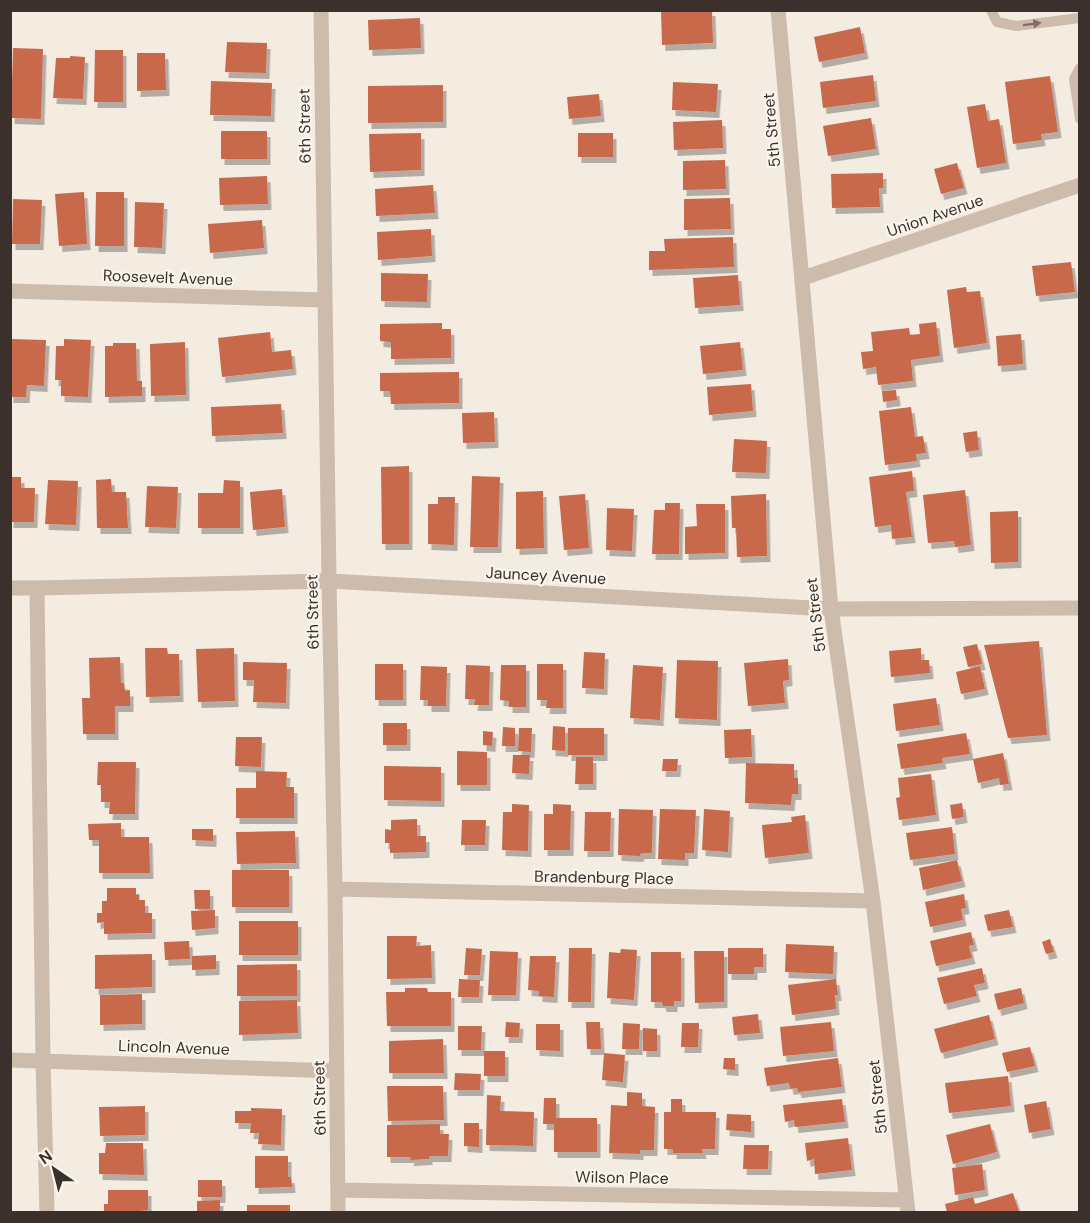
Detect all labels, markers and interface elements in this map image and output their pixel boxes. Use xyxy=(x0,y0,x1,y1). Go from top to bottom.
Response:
one-way arrow xyxy=(1022,19,1041,29)
street label: 6th Street xyxy=(293,88,316,164)
street label: 5th Street xyxy=(758,92,785,168)
street label: Union Avenue xyxy=(884,189,986,242)
street label: Roosevelt Avenue xyxy=(102,265,234,290)
street label: Jauncey Avenue xyxy=(485,562,607,589)
street label: 6th Street xyxy=(301,574,324,650)
street label: 5th Street xyxy=(801,577,830,653)
street label: Brandenburg Place xyxy=(534,866,674,889)
street label: Lincoln Avenue xyxy=(118,1035,230,1060)
street label: 5th Street xyxy=(863,1059,892,1135)
street label: 6th Street xyxy=(308,1060,331,1136)
north arrow xyxy=(24,1139,84,1199)
text: N xyxy=(35,1145,56,1169)
street label: Wilson Place xyxy=(575,1166,669,1189)

